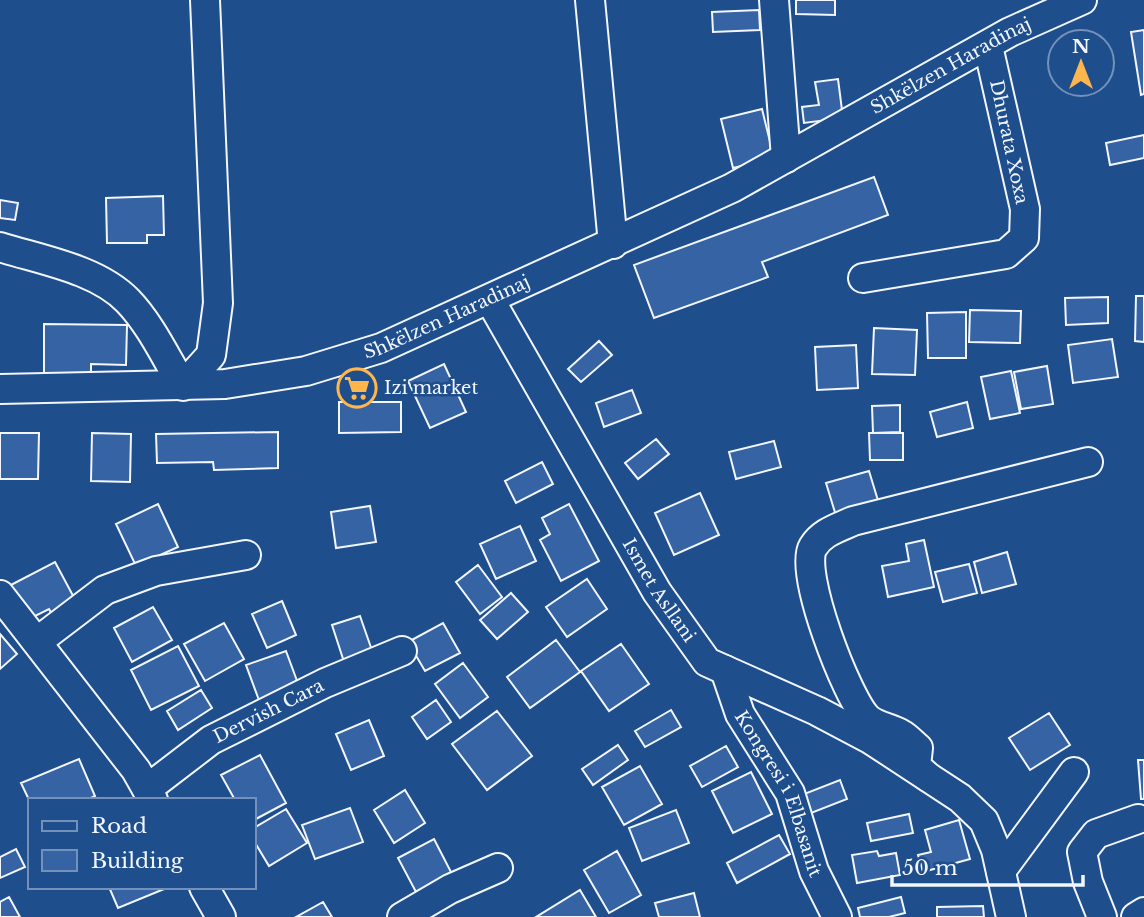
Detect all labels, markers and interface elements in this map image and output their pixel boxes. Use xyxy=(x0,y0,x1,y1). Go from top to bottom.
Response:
street label: Shkëlzen Haradinaj xyxy=(867,13,1034,119)
north arrow xyxy=(1046,28,1116,98)
text: N xyxy=(1072,35,1090,58)
street label: Dhurata Xoxa xyxy=(985,78,1033,206)
street label: Shkëlzen Haradinaj xyxy=(361,271,533,364)
supermarket icon: Izi market xyxy=(336,367,378,409)
place label: Izi market xyxy=(384,377,478,399)
street label: Ismet Asllani xyxy=(618,535,700,646)
street label: Dervish Cara xyxy=(210,674,328,748)
street label: Kongresi i Elbasanit xyxy=(730,707,826,881)
legend xyxy=(28,798,256,889)
text: Road xyxy=(91,813,147,839)
scale bar xyxy=(892,844,1083,888)
text: Building xyxy=(91,848,184,874)
text: 50 m xyxy=(902,855,958,881)

